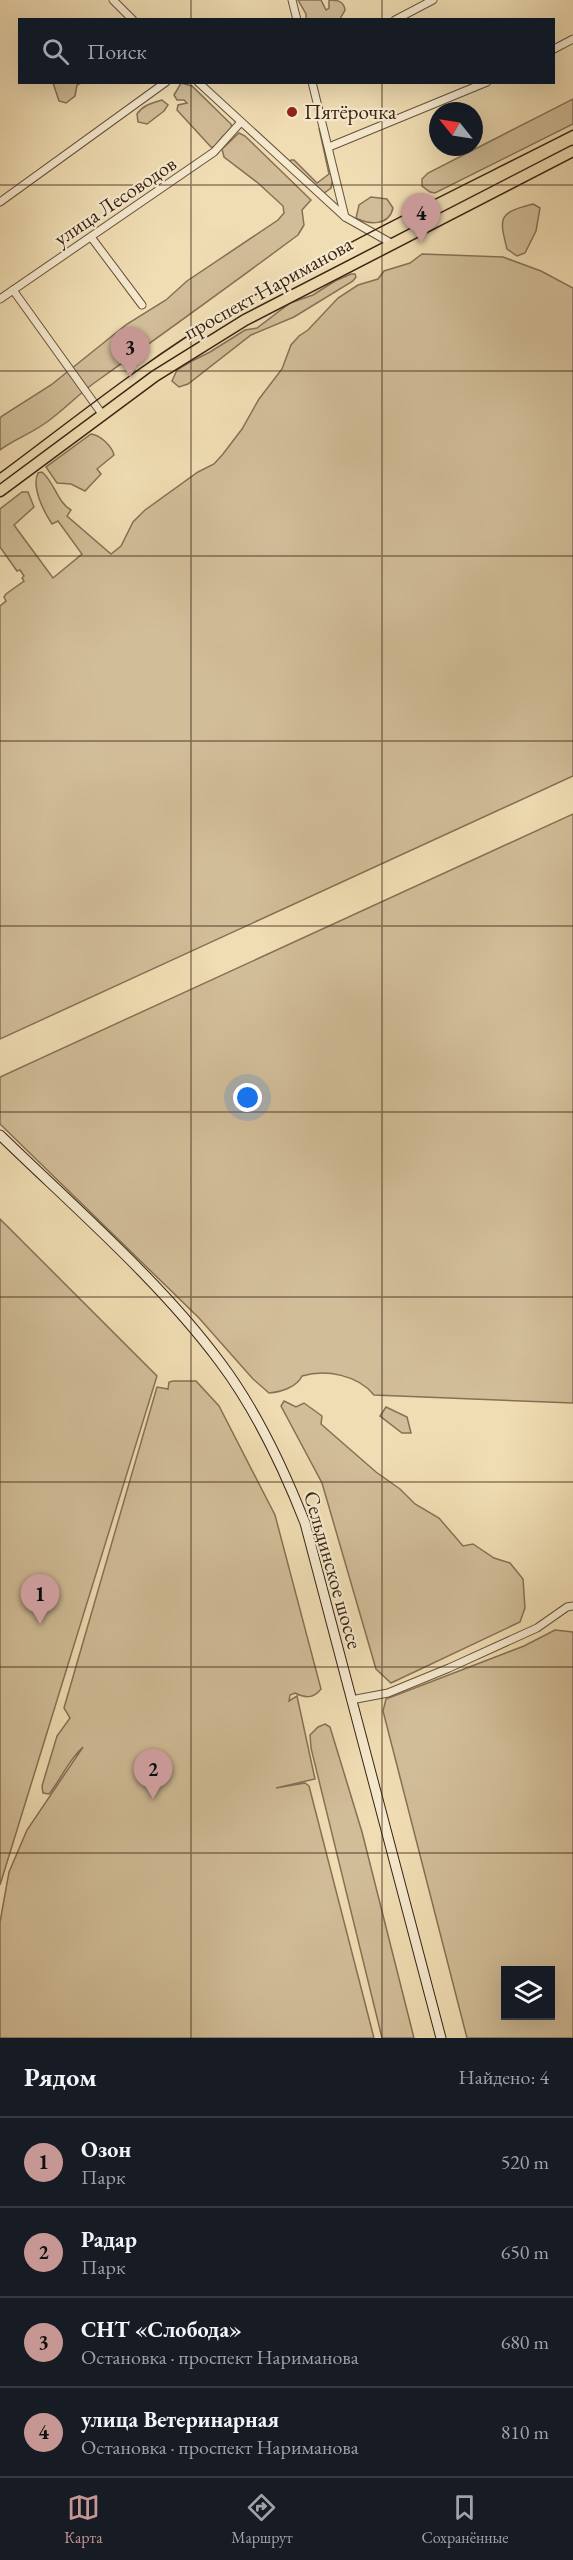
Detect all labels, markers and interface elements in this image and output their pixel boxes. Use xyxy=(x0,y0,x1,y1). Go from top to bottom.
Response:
search box xyxy=(18,18,555,84)
icon: search xyxy=(39,35,72,68)
text: Поиск xyxy=(87,37,147,66)
place label: Пятёрочка xyxy=(304,98,397,125)
north arrow xyxy=(429,102,483,156)
marker: Пятёрочка xyxy=(285,105,299,119)
street label: улица Лесоводов xyxy=(48,150,181,252)
pin: 4 xyxy=(402,194,440,243)
street label: проспект Нариманова xyxy=(178,230,358,345)
pin: 3 xyxy=(110,328,150,377)
your location xyxy=(233,1083,262,1112)
street label: Сельдинское шоссе xyxy=(298,1488,369,1652)
pin: 1 xyxy=(20,1574,60,1624)
pin: 2 xyxy=(134,1750,172,1799)
map controls xyxy=(501,1966,555,2020)
button: layers xyxy=(501,1966,555,2020)
text: Рядом xyxy=(24,2060,97,2094)
text: Найдено: 4 xyxy=(458,2064,549,2090)
text: Озон xyxy=(81,2135,131,2164)
text: 1 xyxy=(38,2149,49,2175)
text: 520 m xyxy=(501,2149,549,2175)
text: Парк xyxy=(81,2164,125,2190)
text: Радар xyxy=(81,2225,137,2254)
text: 2 xyxy=(38,2239,49,2265)
text: 650 m xyxy=(501,2239,549,2265)
text: Парк xyxy=(81,2254,125,2280)
text: СНТ «Слобода» xyxy=(81,2315,242,2344)
text: 3 xyxy=(38,2329,49,2355)
text: 680 m xyxy=(501,2329,549,2355)
text: Остановка · проспект Нариманова xyxy=(81,2344,359,2370)
text: улица Ветеринарная xyxy=(81,2405,279,2434)
text: 4 xyxy=(38,2419,49,2445)
text: 810 m xyxy=(501,2419,549,2445)
text: Остановка · проспект Нариманова xyxy=(81,2434,359,2460)
tab: Карта xyxy=(64,2491,103,2548)
tab: Маршрут xyxy=(231,2491,293,2548)
tab: Сохранённые xyxy=(421,2491,509,2548)

